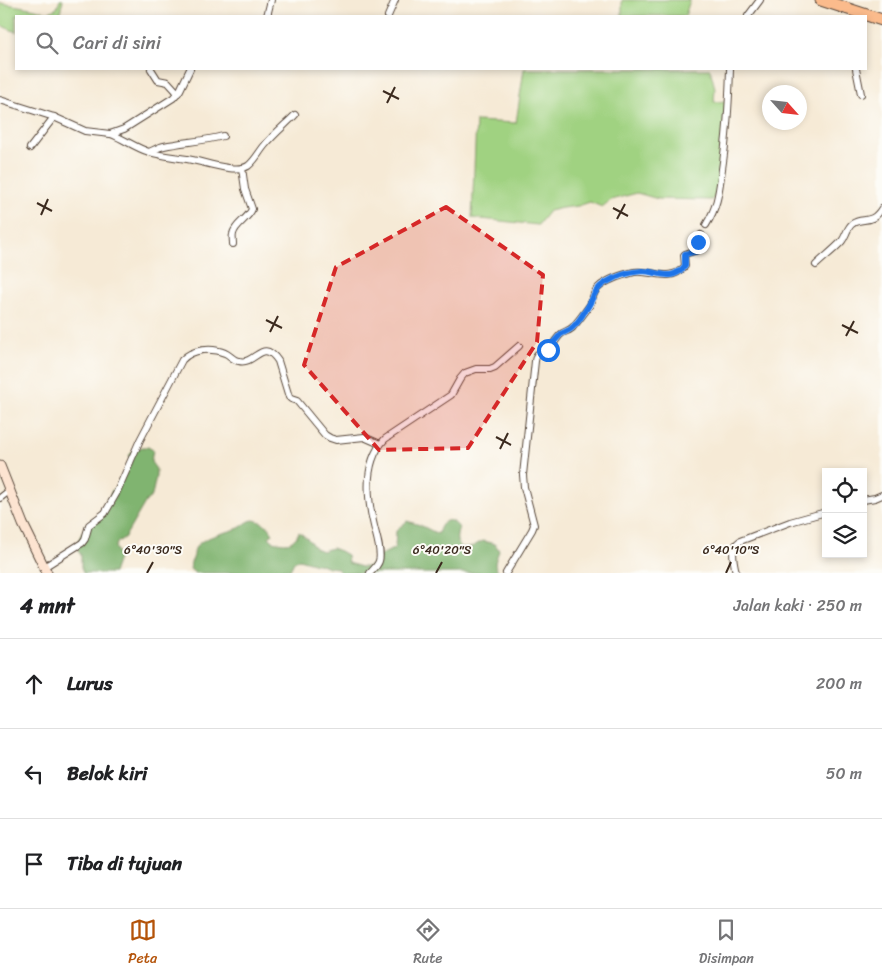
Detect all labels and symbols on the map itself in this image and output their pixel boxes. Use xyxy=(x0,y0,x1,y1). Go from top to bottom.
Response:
north arrow xyxy=(762,85,807,130)
route end xyxy=(687,231,710,254)
route start xyxy=(537,339,560,362)
text: 6°40'30"S xyxy=(124,539,183,561)
text: 6°40'20"S xyxy=(413,539,472,561)
text: 6°40'10"S xyxy=(703,539,760,561)

